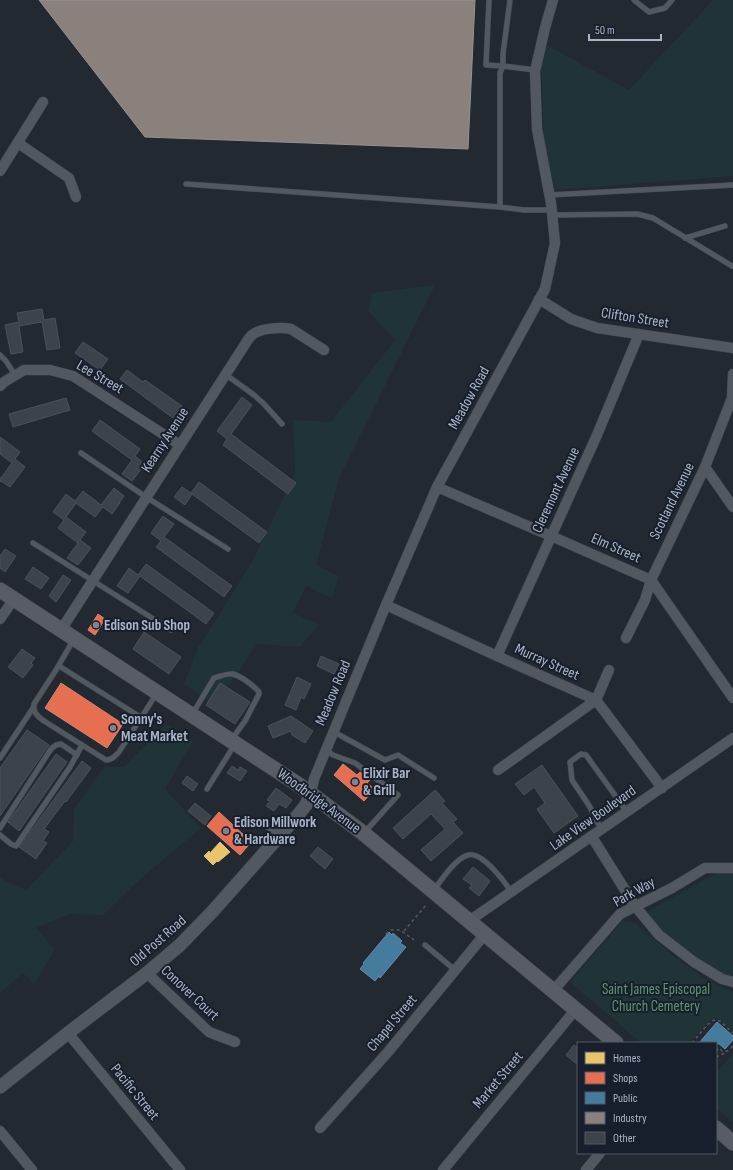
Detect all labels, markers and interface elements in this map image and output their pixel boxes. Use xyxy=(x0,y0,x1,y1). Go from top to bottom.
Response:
scale bar xyxy=(589,16,661,42)
text: 50 m xyxy=(595,23,615,38)
street label: Clifton Street xyxy=(600,303,671,333)
street label: Lee Street xyxy=(73,356,127,398)
street label: Meadow Road xyxy=(444,363,494,433)
street label: Kearny Avenue xyxy=(137,404,193,476)
street label: Cleremont Avenue xyxy=(528,444,584,536)
street label: Scotland Avenue xyxy=(645,459,699,543)
street label: Elm Street xyxy=(588,529,644,568)
place label: Edison Sub Shop xyxy=(104,616,190,635)
marker: Edison Sub Shop xyxy=(91,620,101,630)
street label: Murray Street xyxy=(512,639,583,685)
street label: Meadow Road xyxy=(311,658,355,728)
place label: Sonny's Meat Market xyxy=(121,710,188,746)
marker: Sonny's Meat Market xyxy=(108,723,118,733)
street label: Woodbridge Avenue xyxy=(273,764,365,838)
place label: Elixir Bar & Grill xyxy=(363,764,410,800)
marker: Elixir Bar & Grill xyxy=(350,777,360,787)
street label: Lake View Boulevard xyxy=(546,781,640,855)
place label: Edison Millwork & Hardware xyxy=(234,813,317,849)
marker: Edison Millwork & Hardware xyxy=(221,826,231,836)
street label: Park Way xyxy=(610,873,659,911)
street label: Old Post Road xyxy=(126,911,190,971)
street label: Conover Court xyxy=(157,961,223,1025)
park label: Saint James Episcopal Church Cemetery xyxy=(602,980,710,1016)
street label: Chapel Street xyxy=(363,990,422,1055)
legend xyxy=(577,1042,717,1154)
street label: Market Street xyxy=(469,1047,528,1113)
text: Homes xyxy=(613,1051,641,1066)
street label: Pacific Street xyxy=(106,1060,164,1124)
text: Shops xyxy=(613,1071,638,1086)
text: Public xyxy=(613,1091,638,1106)
text: Industry xyxy=(613,1111,647,1126)
text: Other xyxy=(613,1131,637,1146)

